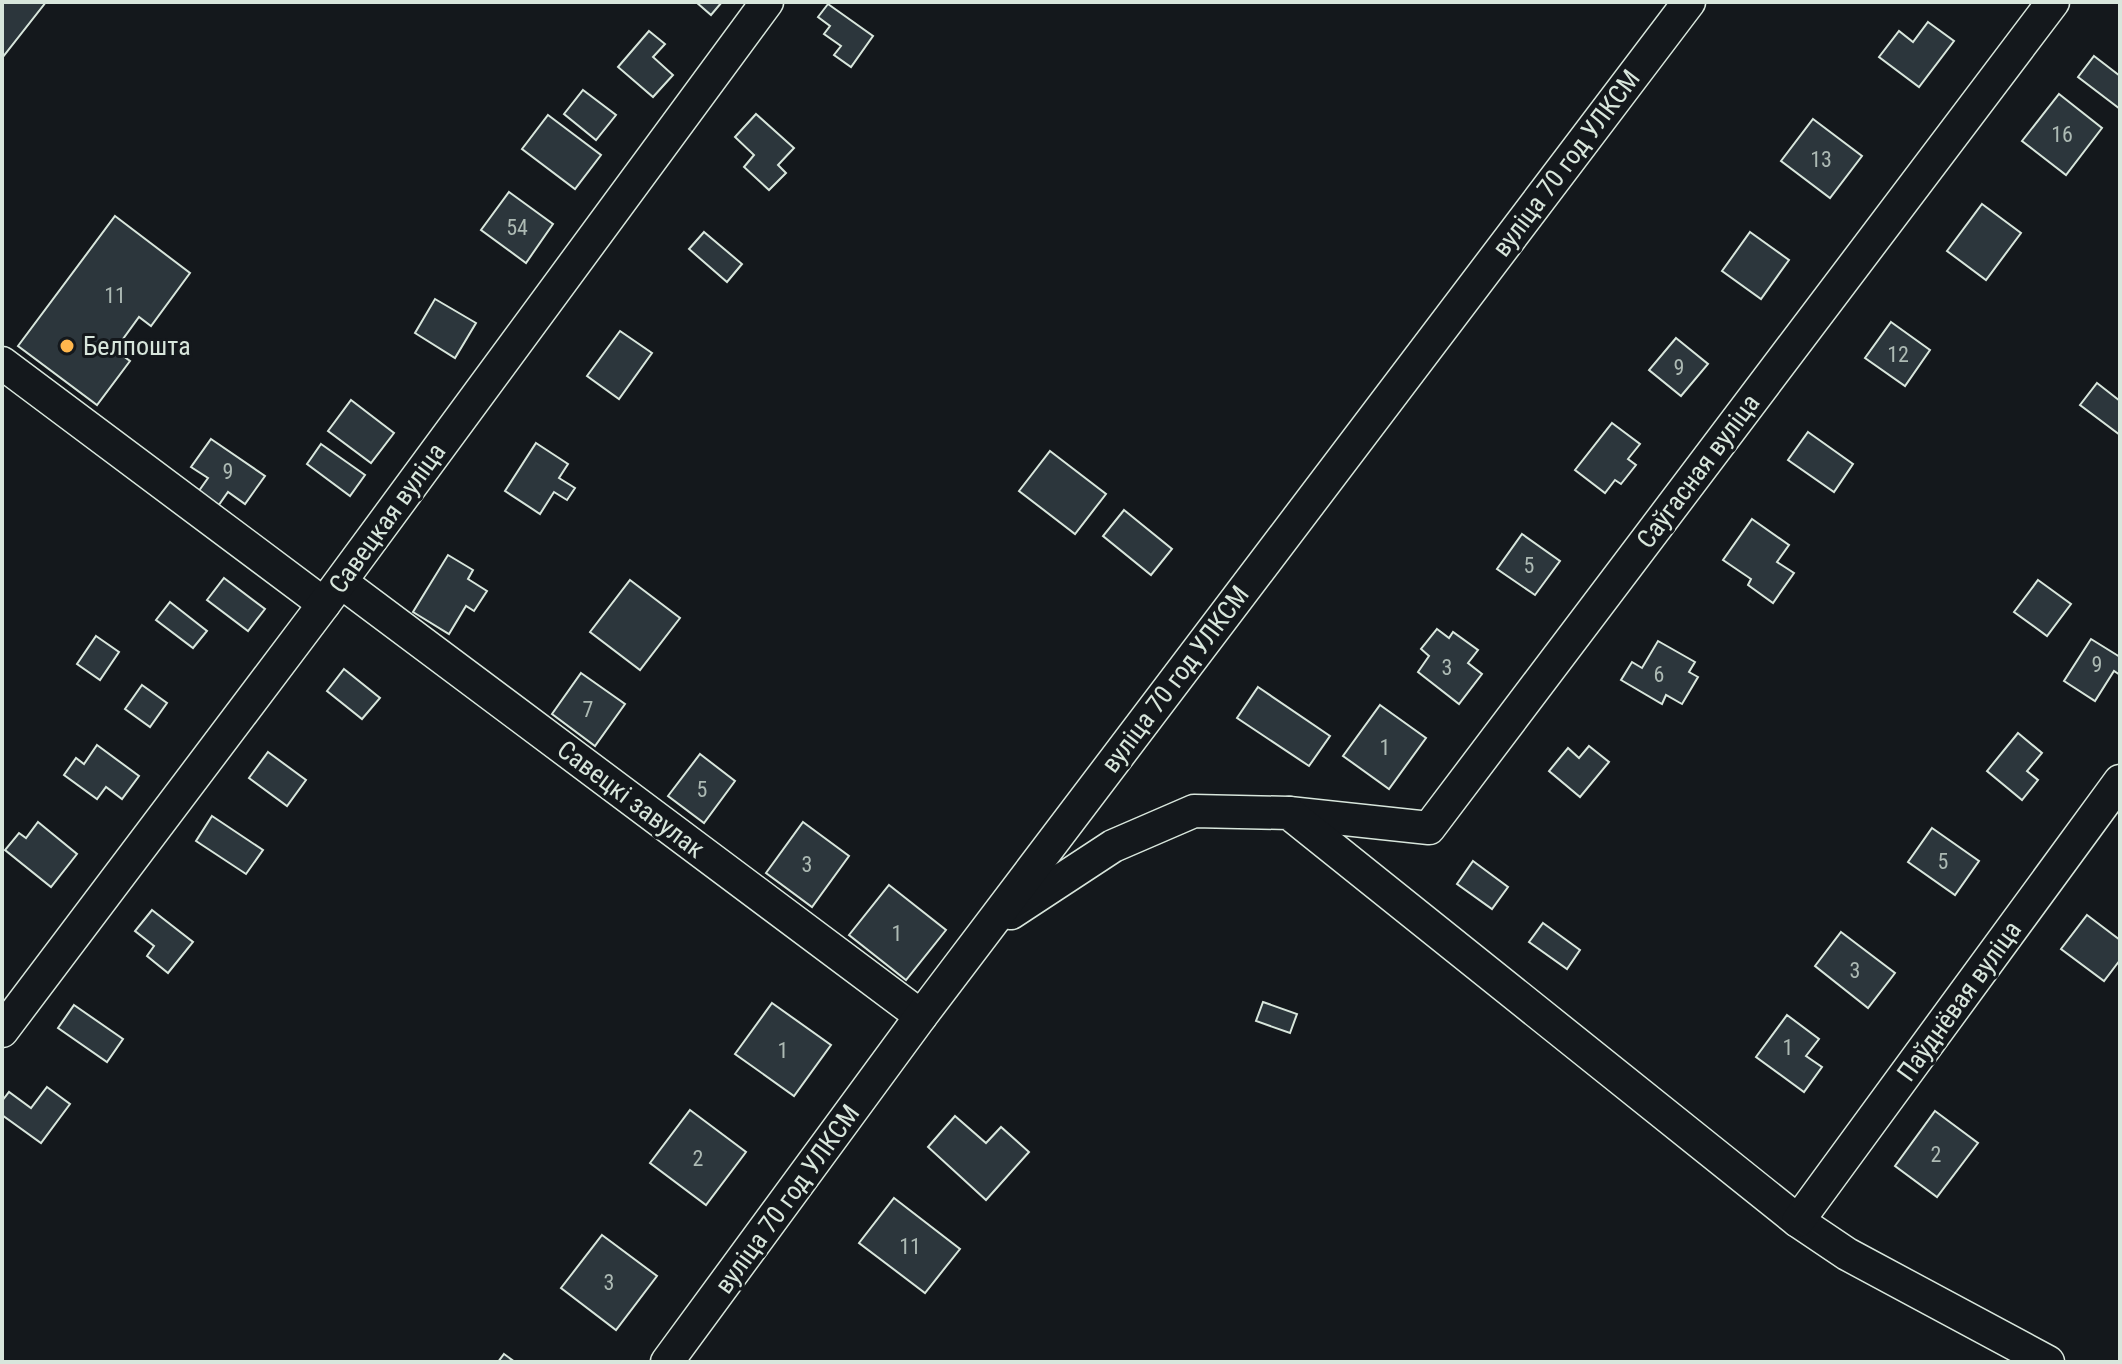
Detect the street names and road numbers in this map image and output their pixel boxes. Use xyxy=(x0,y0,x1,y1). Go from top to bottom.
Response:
street label: вуліца 70 год УЛКСМ xyxy=(1486,64,1646,262)
street label: Саўгасная вуліца xyxy=(1630,388,1766,554)
street label: Савецкая вуліца xyxy=(323,437,451,599)
street label: вуліца 70 год УЛКСМ xyxy=(1095,580,1255,778)
street label: Савецкі завулак xyxy=(552,734,711,864)
street label: Паўднёвая вуліца xyxy=(1891,915,2027,1087)
street label: вуліца 70 год УЛКСМ xyxy=(709,1099,865,1299)

